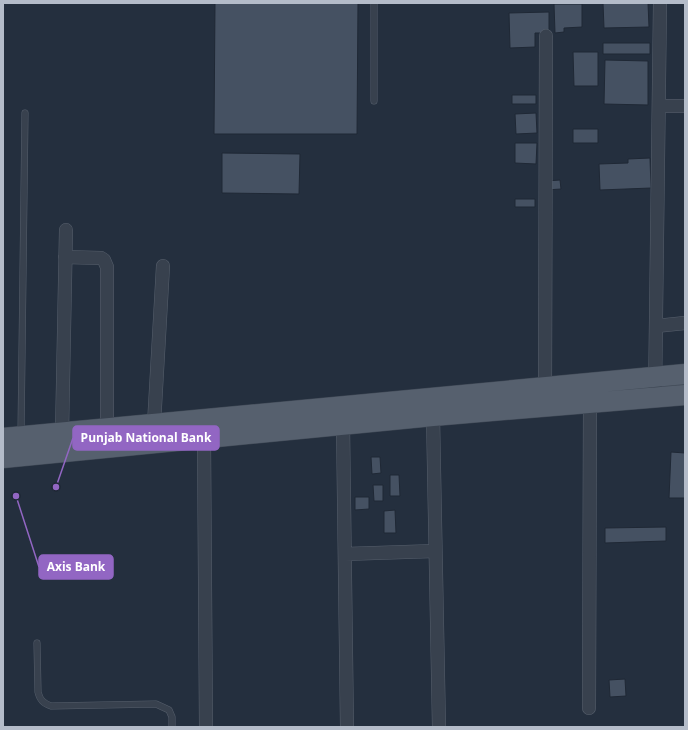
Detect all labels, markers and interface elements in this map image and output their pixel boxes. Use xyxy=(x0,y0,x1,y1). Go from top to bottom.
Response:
callout: Punjab National Bank xyxy=(73,426,219,450)
text: Punjab National Bank xyxy=(81,429,212,446)
callout: Axis Bank xyxy=(39,555,113,579)
text: Axis Bank xyxy=(47,558,106,575)

